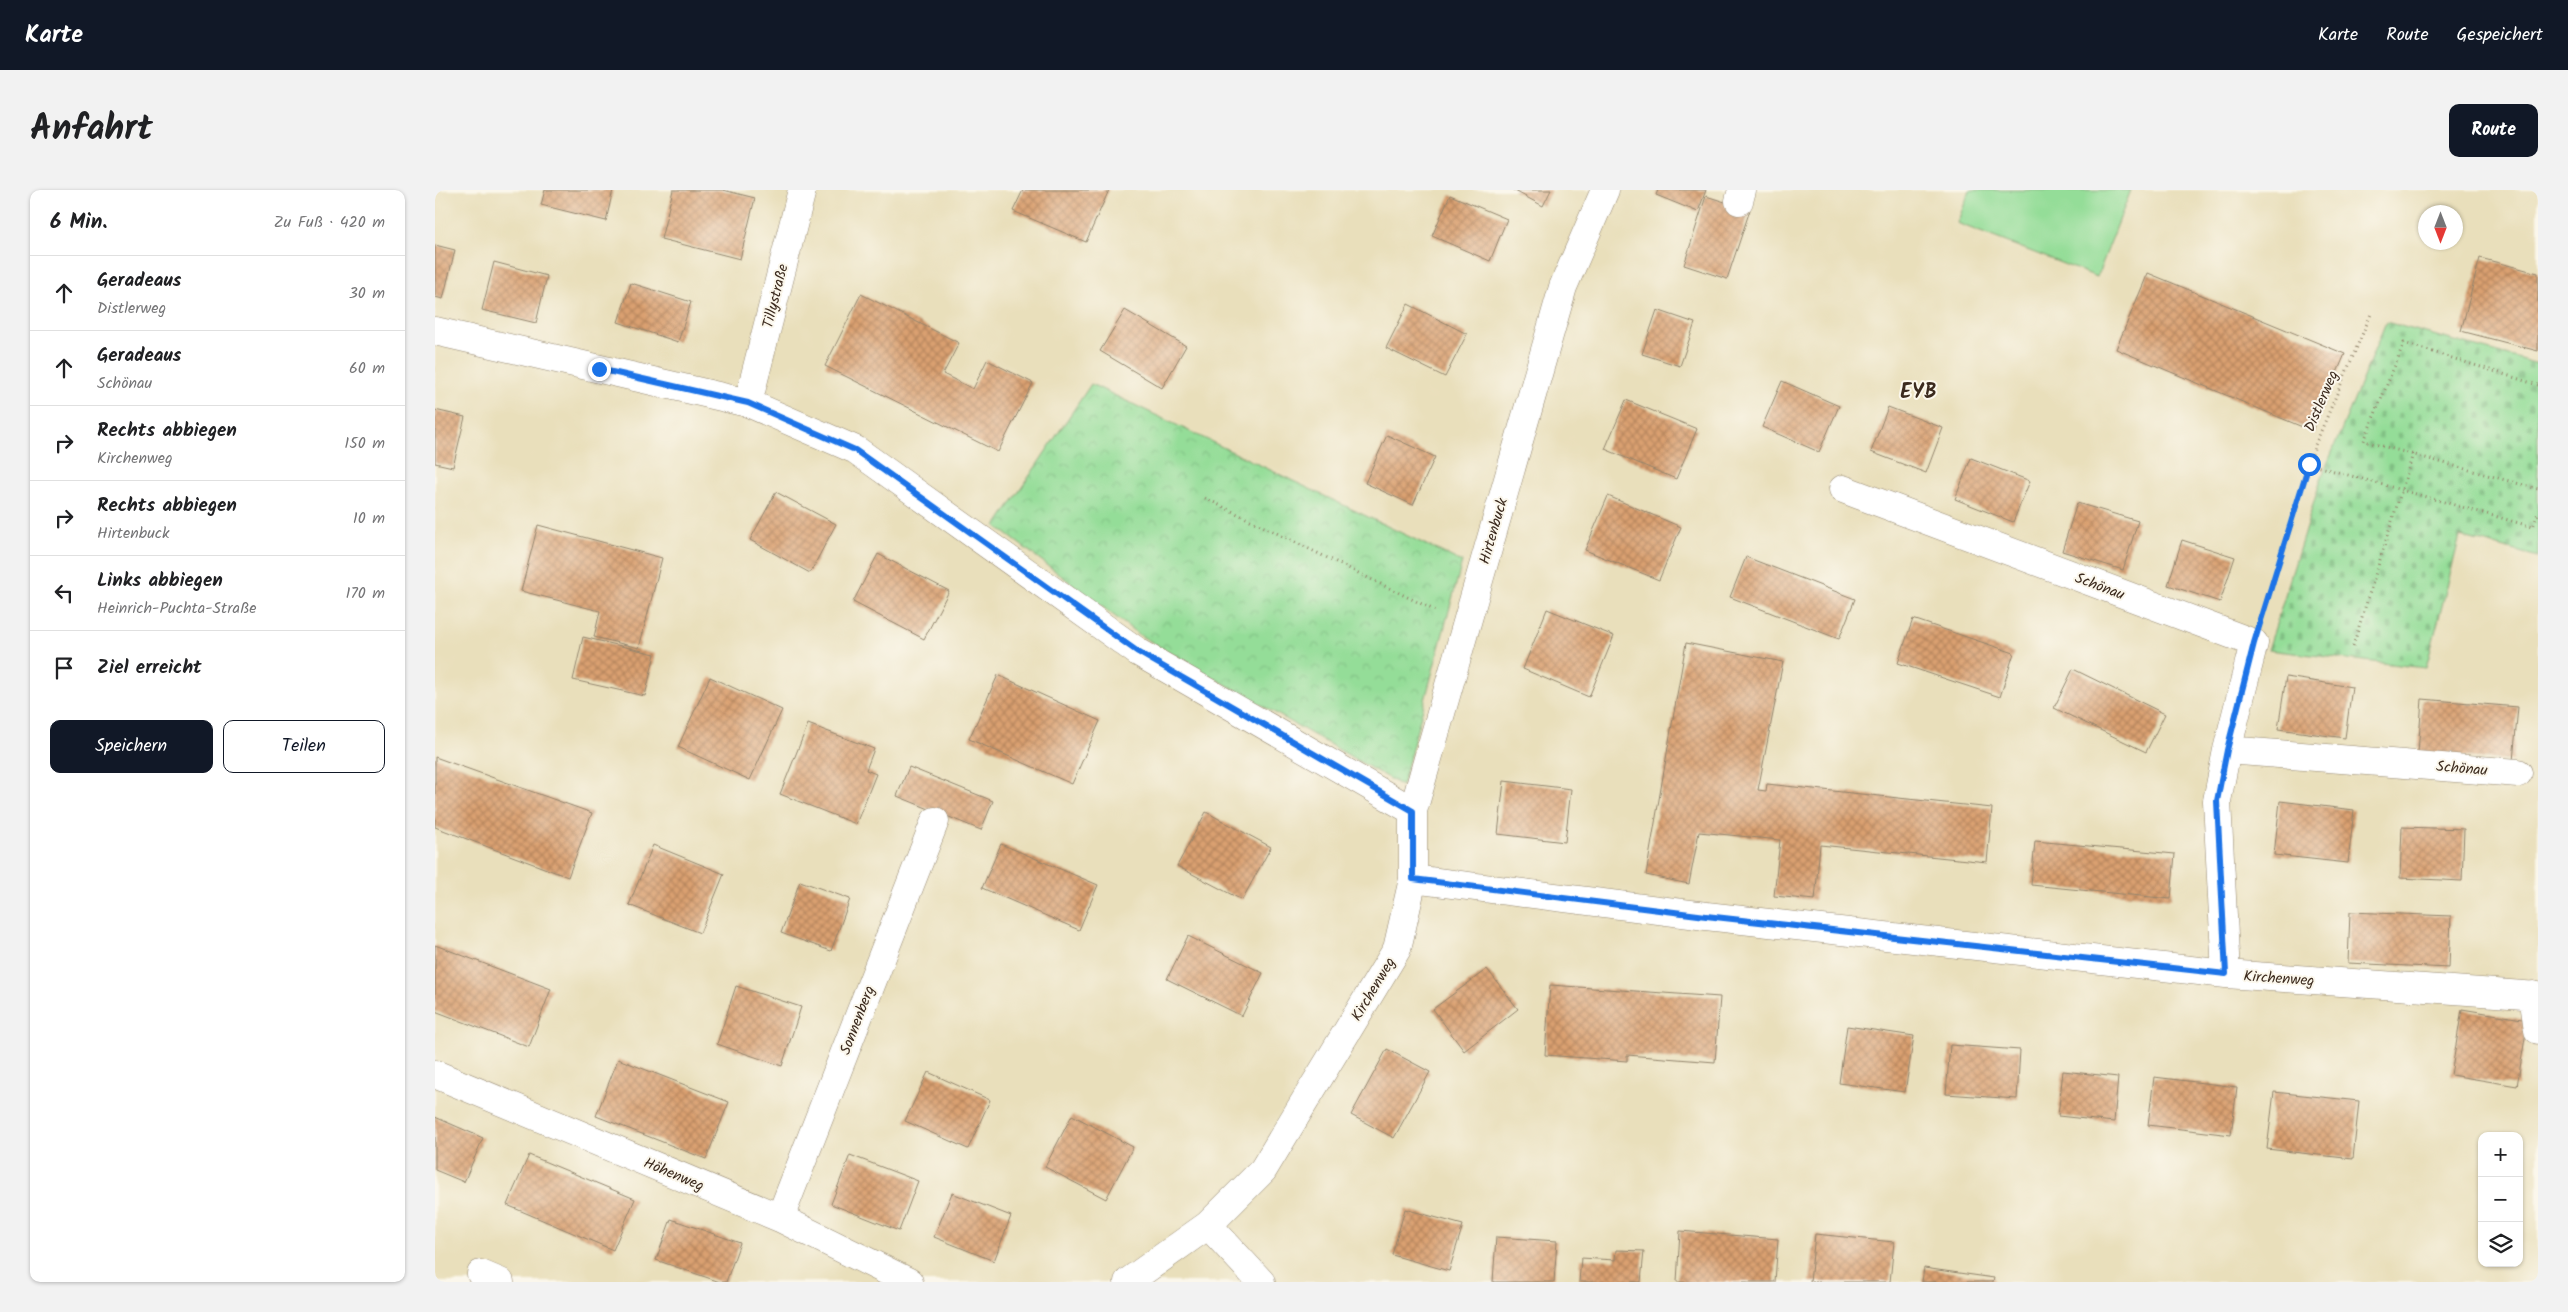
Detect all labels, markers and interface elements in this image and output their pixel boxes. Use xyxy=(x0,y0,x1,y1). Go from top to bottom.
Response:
text: Karte xyxy=(25,16,83,55)
text: Karte xyxy=(2318,21,2358,50)
text: Route xyxy=(2386,21,2429,50)
text: Gespeichert xyxy=(2457,21,2543,50)
text: Anfahrt xyxy=(30,102,153,158)
button: Route xyxy=(2449,104,2538,157)
north arrow xyxy=(2418,205,2463,250)
text: 6 Min. xyxy=(50,206,107,239)
text: Zu Fuß · 420 m xyxy=(274,210,385,235)
street label: Tillystraße xyxy=(756,261,796,331)
text: Geradeaus xyxy=(97,266,182,296)
icon: ahead xyxy=(50,279,78,307)
text: 30 m xyxy=(349,281,385,306)
text: Distlerweg xyxy=(97,296,166,321)
text: Geradeaus xyxy=(97,341,182,371)
icon: ahead xyxy=(50,354,78,382)
text: 60 m xyxy=(349,356,385,381)
route end xyxy=(588,358,611,381)
street label: Distlerweg xyxy=(2298,367,2346,436)
text: Schönau xyxy=(97,371,152,396)
district label: EYB xyxy=(1900,377,1938,409)
text: Rechts abbiegen xyxy=(97,416,237,446)
icon: right xyxy=(50,429,78,457)
text: 150 m xyxy=(344,431,385,456)
text: Kirchenweg xyxy=(97,446,173,471)
route start xyxy=(2298,453,2321,476)
text: Rechts abbiegen xyxy=(97,491,237,521)
street label: Hirtenbuck xyxy=(1473,494,1515,567)
icon: right xyxy=(50,504,78,532)
text: 10 m xyxy=(353,506,385,531)
text: Hirtenbuck xyxy=(97,521,169,546)
text: Links abbiegen xyxy=(97,566,223,596)
street label: Schönau xyxy=(2071,566,2128,607)
icon: left xyxy=(50,579,78,607)
text: 170 m xyxy=(345,581,385,606)
text: Heinrich-Puchta-Straße xyxy=(97,596,257,621)
text: Ziel erreicht xyxy=(97,653,202,683)
icon: arrive xyxy=(50,654,78,682)
button: Speichern xyxy=(50,720,213,773)
button: Teilen xyxy=(223,720,385,773)
street label: Schönau xyxy=(2435,755,2489,783)
street label: Kirchenweg xyxy=(1345,953,1402,1026)
street label: Kirchenweg xyxy=(2243,965,2315,993)
street label: Sonnenberg xyxy=(834,982,882,1058)
map controls xyxy=(2478,1132,2523,1267)
button: + xyxy=(2478,1132,2523,1177)
street label: Höhenweg xyxy=(640,1151,708,1198)
button: − xyxy=(2478,1177,2523,1222)
button: layers xyxy=(2478,1222,2523,1267)

